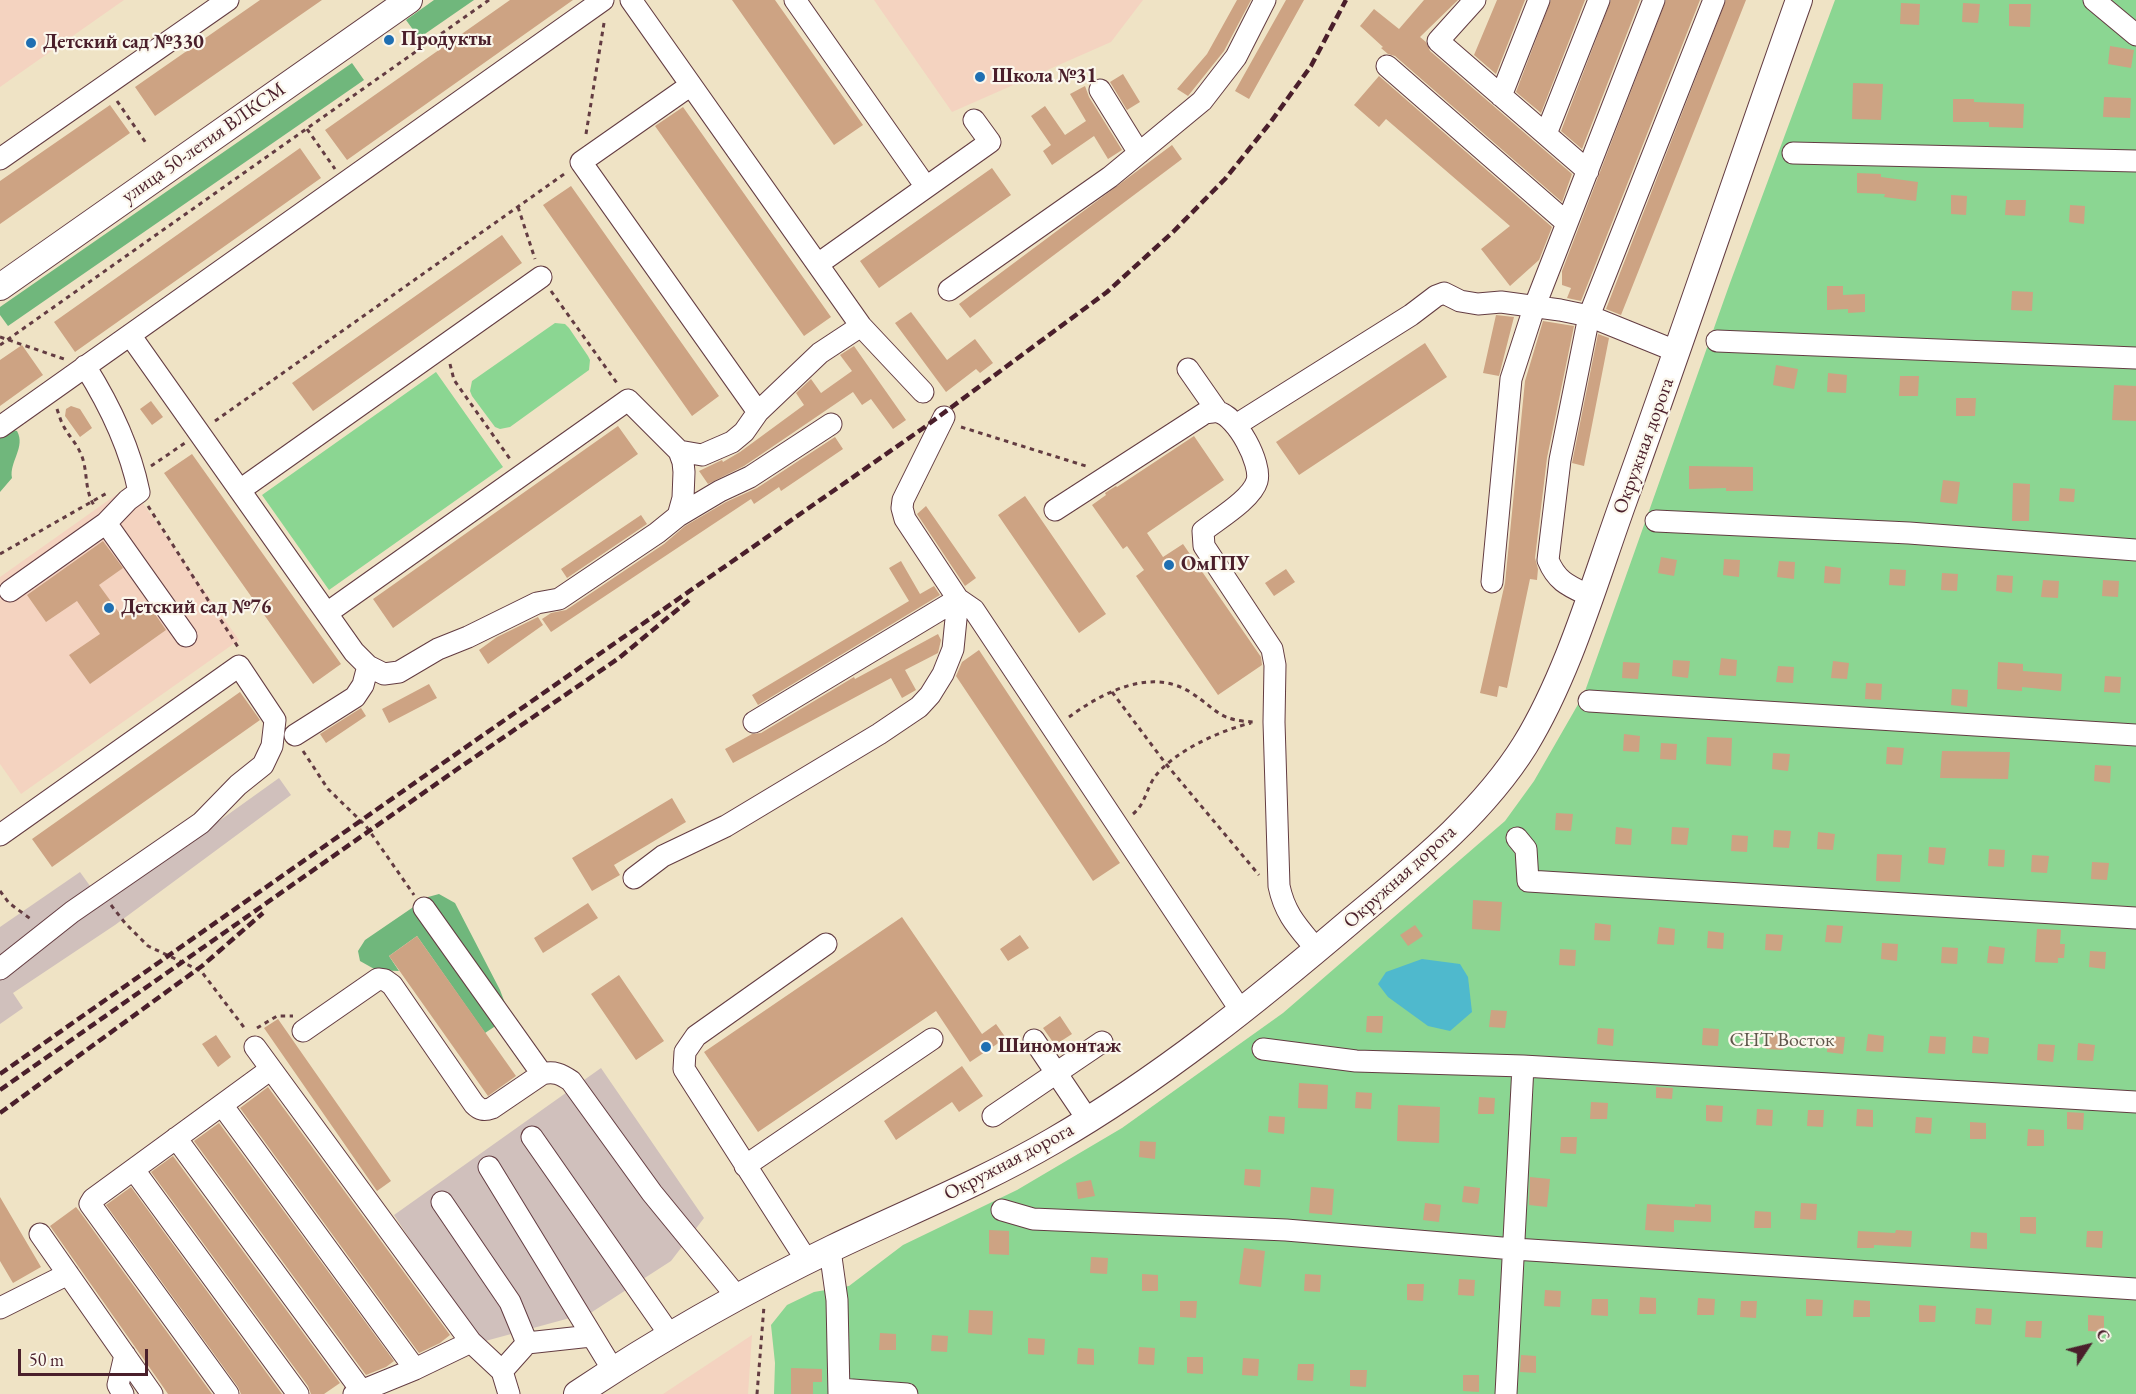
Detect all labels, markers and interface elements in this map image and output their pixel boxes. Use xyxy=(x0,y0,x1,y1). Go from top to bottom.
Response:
place label: Продукты xyxy=(401,28,492,52)
place label: Детский сад №330 xyxy=(43,31,204,55)
marker: Продукты xyxy=(382,33,396,47)
marker: Детский сад №330 xyxy=(24,36,38,50)
place label: Школа №31 xyxy=(992,65,1097,89)
marker: Школа №31 xyxy=(973,70,987,84)
street label: улица 50-летия ВЛКСМ xyxy=(117,77,291,209)
street label: Окружная дорога xyxy=(1608,375,1680,517)
place label: ОмГПУ xyxy=(1181,553,1249,577)
marker: ОмГПУ xyxy=(1162,558,1176,572)
place label: Детский сад №76 xyxy=(121,596,271,620)
marker: Детский сад №76 xyxy=(102,601,116,615)
street label: Окружная дорога xyxy=(1339,820,1461,934)
park label: СНТ Восток xyxy=(1729,1029,1835,1053)
place label: Шиномонтаж xyxy=(998,1035,1121,1059)
marker: Шиномонтаж xyxy=(979,1040,993,1054)
street label: Окружная дорога xyxy=(940,1118,1078,1206)
north arrow xyxy=(2058,1316,2118,1376)
text: С xyxy=(2091,1325,2115,1346)
scale bar xyxy=(21,1337,152,1375)
text: 50 m xyxy=(29,1348,64,1371)

